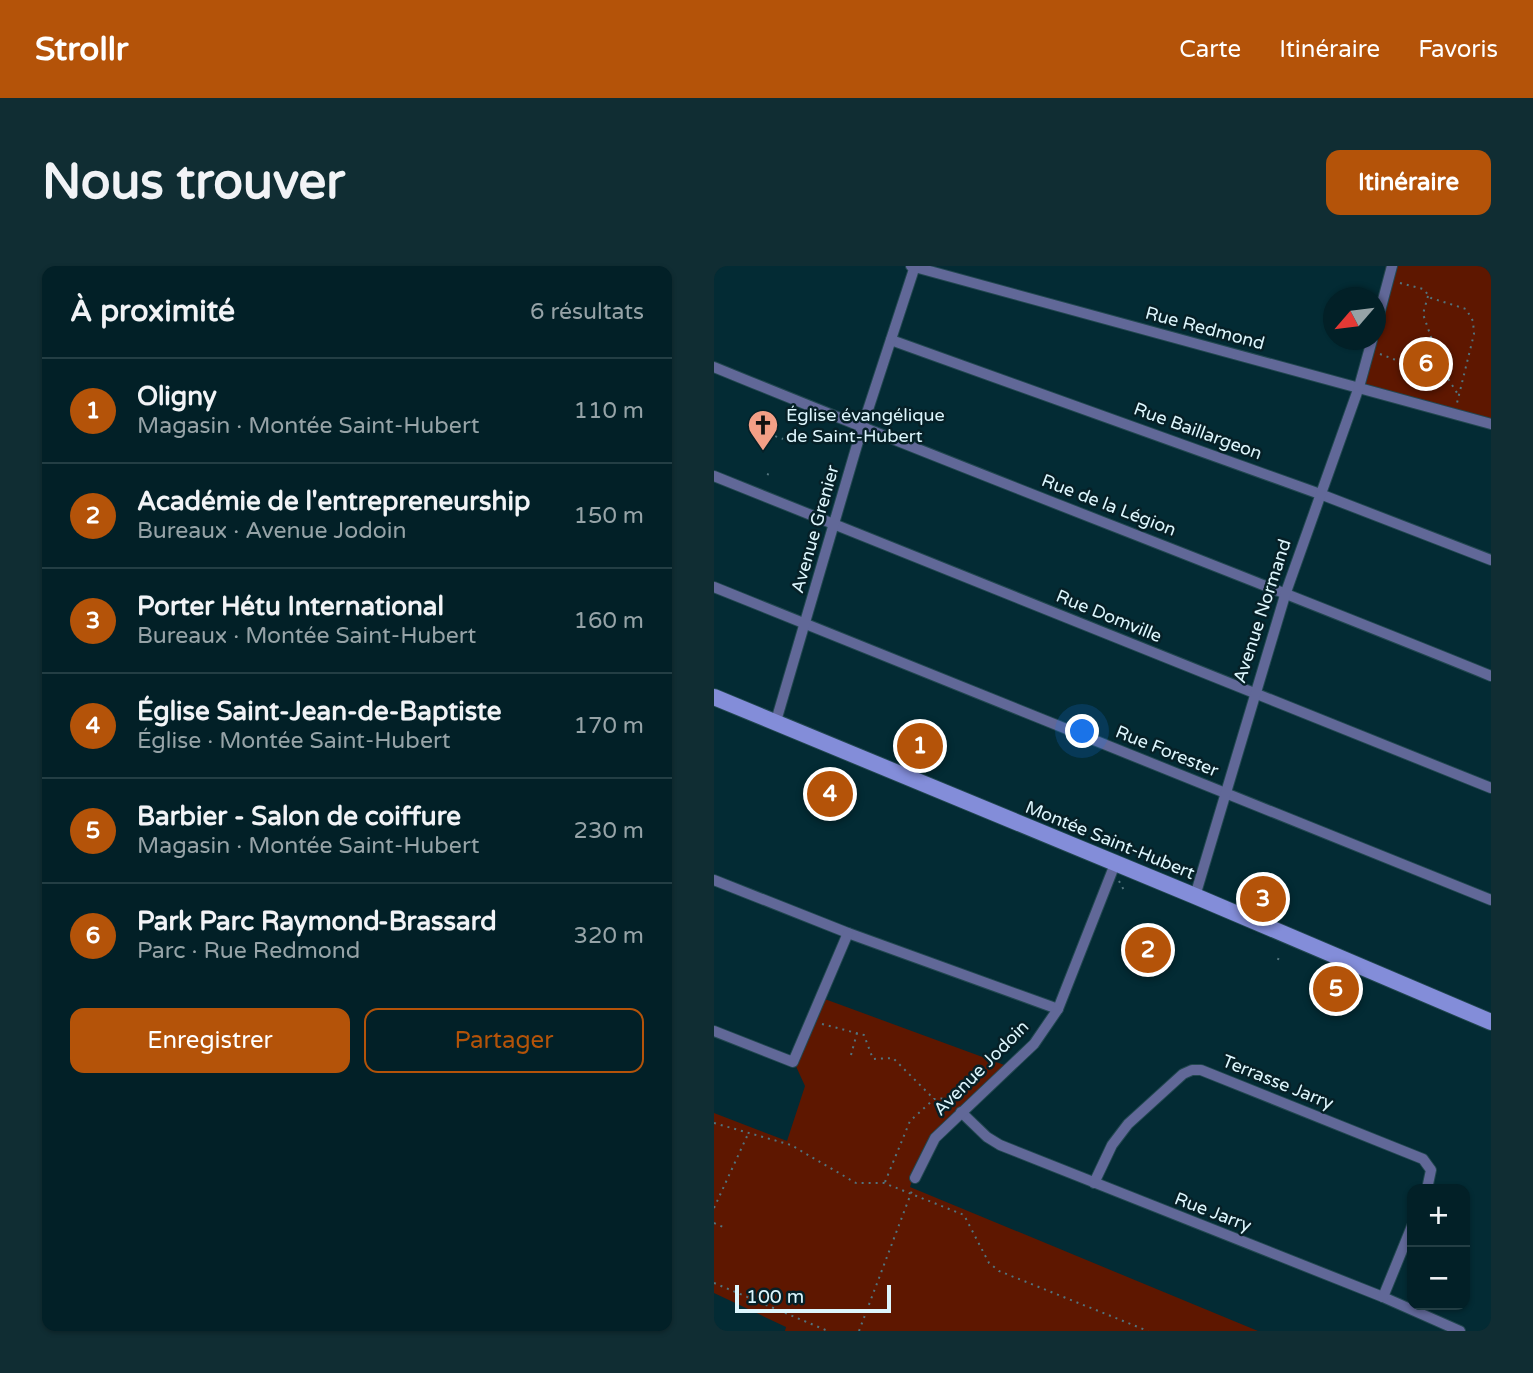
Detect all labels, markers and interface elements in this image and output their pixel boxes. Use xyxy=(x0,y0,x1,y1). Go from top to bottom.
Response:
text: Strollr xyxy=(35,30,129,69)
text: Carte xyxy=(1179,35,1241,64)
text: Itinéraire xyxy=(1279,35,1380,64)
text: Favoris xyxy=(1418,35,1498,64)
button: Itinéraire xyxy=(1326,150,1491,215)
text: Nous trouver xyxy=(42,153,345,212)
north arrow xyxy=(1323,287,1386,350)
text: À proximité xyxy=(70,293,235,330)
text: 6 résultats xyxy=(530,298,644,326)
street label: Rue Redmond xyxy=(1143,301,1267,355)
pin: 6 xyxy=(1403,338,1449,390)
text: Oligny xyxy=(137,381,217,412)
text: 1 xyxy=(86,397,100,425)
text: 110 m xyxy=(574,397,644,425)
street label: Rue Baillargeon xyxy=(1131,398,1265,464)
place label: Église évangélique de Saint-Hubert xyxy=(786,404,945,447)
church icon: Église évangélique de Saint-Hubert xyxy=(746,408,780,452)
text: Magasin · Montée Saint-Hubert xyxy=(137,412,479,440)
street label: Avenue Grenier xyxy=(786,462,844,596)
street label: Rue de la Légion xyxy=(1039,469,1179,541)
text: Académie de l'entrepreneurship xyxy=(137,486,530,517)
text: 2 xyxy=(86,502,100,530)
text: 150 m xyxy=(574,502,644,530)
text: Bureaux · Avenue Jodoin xyxy=(137,517,406,545)
street label: Avenue Normand xyxy=(1228,536,1296,686)
street label: Rue Domville xyxy=(1053,585,1165,647)
text: Porter Hétu International xyxy=(137,591,444,622)
text: 3 xyxy=(86,607,100,635)
text: 160 m xyxy=(574,607,644,635)
text: Bureaux · Montée Saint-Hubert xyxy=(137,622,476,650)
text: Église Saint-Jean-de-Baptiste xyxy=(137,696,502,727)
text: 4 xyxy=(86,712,100,740)
text: 170 m xyxy=(574,712,644,740)
your location xyxy=(1065,714,1099,748)
pin: 1 xyxy=(897,720,943,772)
street label: Rue Forester xyxy=(1112,720,1222,782)
text: Église · Montée Saint-Hubert xyxy=(137,727,451,755)
pin: 4 xyxy=(807,768,853,820)
street label: Montée Saint-Hubert xyxy=(1022,796,1198,884)
text: Barbier - Salon de coiffure xyxy=(137,801,461,832)
text: 5 xyxy=(86,817,100,845)
text: 230 m xyxy=(574,817,644,845)
text: Magasin · Montée Saint-Hubert xyxy=(137,832,479,860)
pin: 3 xyxy=(1240,873,1286,925)
text: Park Parc Raymond-Brassard xyxy=(137,906,497,937)
text: 6 xyxy=(86,922,100,950)
text: 320 m xyxy=(574,922,644,950)
pin: 2 xyxy=(1125,924,1171,976)
text: Parc · Rue Redmond xyxy=(137,937,360,965)
pin: 5 xyxy=(1313,963,1359,1015)
button: Enregistrer xyxy=(70,1008,350,1073)
button: Partager xyxy=(364,1008,644,1073)
street label: Avenue Jodoin xyxy=(929,1016,1033,1120)
street label: Terrasse Jarry xyxy=(1219,1050,1337,1114)
map controls xyxy=(1407,1184,1470,1310)
button: + xyxy=(1407,1184,1470,1247)
street label: Rue Jarry xyxy=(1171,1187,1255,1237)
button: − xyxy=(1407,1247,1470,1310)
scale bar xyxy=(735,1282,891,1314)
text: 100 m xyxy=(746,1286,804,1308)

